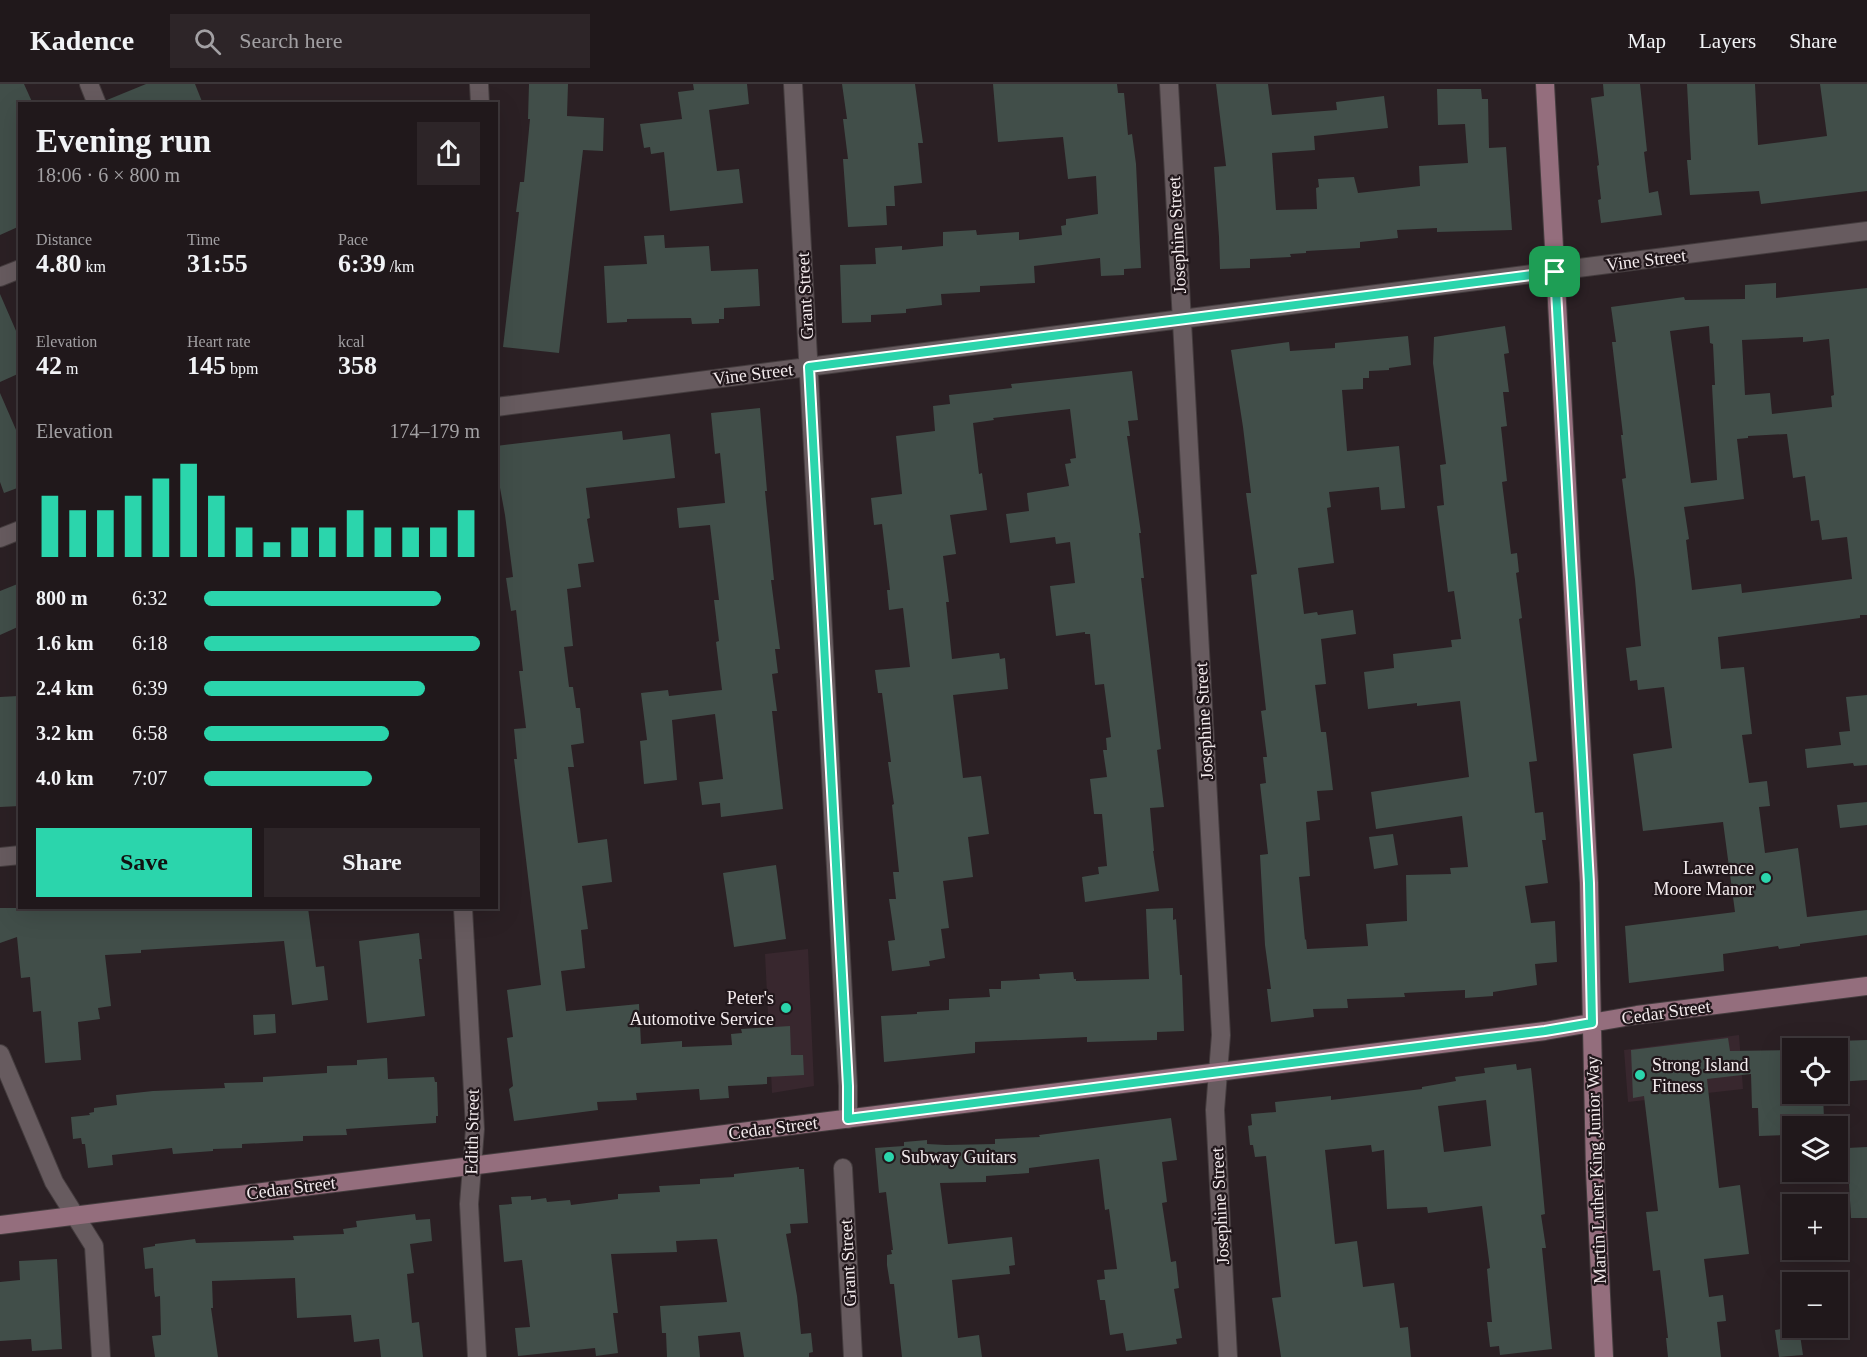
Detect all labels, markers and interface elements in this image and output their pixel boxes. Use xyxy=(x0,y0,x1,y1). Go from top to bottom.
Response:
search box xyxy=(170,14,590,68)
text: Kadence xyxy=(30,25,134,56)
icon: search xyxy=(191,25,224,58)
text: Search here xyxy=(239,28,342,53)
text: Map xyxy=(1628,29,1666,53)
text: Layers xyxy=(1699,29,1756,53)
text: Share xyxy=(1789,29,1837,53)
button: share xyxy=(417,122,480,185)
text: Evening run xyxy=(36,123,211,159)
text: 18:06 · 6 × 800 m xyxy=(36,164,180,186)
street label: Josephine Street xyxy=(1164,176,1190,294)
text: Distance xyxy=(36,231,92,248)
text: Time xyxy=(187,231,220,248)
text: Pace xyxy=(338,231,368,248)
street label: Vine Street xyxy=(1605,245,1687,275)
pin xyxy=(1529,246,1580,297)
text: 4.80 xyxy=(36,249,82,278)
text: 31:55 xyxy=(187,249,248,278)
text: 6:39 xyxy=(338,249,386,278)
street label: Grant Street xyxy=(793,252,817,340)
icon: arrive xyxy=(1538,255,1571,288)
text: km xyxy=(82,258,106,275)
text: /km xyxy=(386,258,415,275)
text: Elevation xyxy=(36,333,97,350)
text: Heart rate xyxy=(187,333,251,350)
text: kcal xyxy=(338,333,365,350)
text: 42 xyxy=(36,351,62,380)
text: 145 xyxy=(187,351,226,380)
text: 358 xyxy=(338,351,377,380)
street label: Vine Street xyxy=(712,359,794,389)
text: m xyxy=(62,360,78,377)
text: bpm xyxy=(226,360,258,377)
text: Elevation xyxy=(36,420,113,442)
text: 174–179 m xyxy=(389,420,480,442)
text: 800 m xyxy=(36,587,88,609)
text: 6:32 xyxy=(132,587,168,609)
text: 1.6 km xyxy=(36,632,94,654)
text: 6:18 xyxy=(132,632,168,654)
street label: Josephine Street xyxy=(1191,662,1217,780)
text: 2.4 km xyxy=(36,677,94,699)
text: 6:39 xyxy=(132,677,168,699)
text: 3.2 km xyxy=(36,722,94,744)
text: 6:58 xyxy=(132,722,168,744)
text: 4.0 km xyxy=(36,767,94,789)
text: 7:07 xyxy=(132,767,168,789)
button: Save xyxy=(36,828,252,897)
button: Share xyxy=(264,828,480,897)
place label: Lawrence Moore Manor xyxy=(1654,858,1754,899)
marker: Lawrence Moore Manor xyxy=(1759,871,1773,885)
place label: Peter's Automotive Service xyxy=(630,988,774,1029)
street label: Cedar Street xyxy=(1620,996,1712,1028)
marker: Peter's Automotive Service xyxy=(779,1001,793,1015)
map controls xyxy=(1782,1038,1848,1338)
button: locate xyxy=(1782,1038,1848,1104)
place label: Strong Island Fitness xyxy=(1652,1055,1749,1096)
street label: Martin Luther King Junior Way xyxy=(1582,1056,1610,1284)
marker: Strong Island Fitness xyxy=(1633,1068,1647,1082)
street label: Edith Street xyxy=(461,1089,483,1175)
street label: Cedar Street xyxy=(727,1113,819,1143)
button: layers xyxy=(1782,1116,1848,1182)
place label: Subway Guitars xyxy=(901,1147,1017,1167)
street label: Josephine Street xyxy=(1207,1147,1233,1265)
marker: Subway Guitars xyxy=(882,1150,896,1164)
street label: Cedar Street xyxy=(245,1173,337,1203)
button: + xyxy=(1782,1194,1848,1260)
street label: Grant Street xyxy=(836,1219,860,1307)
button: − xyxy=(1782,1272,1848,1338)

